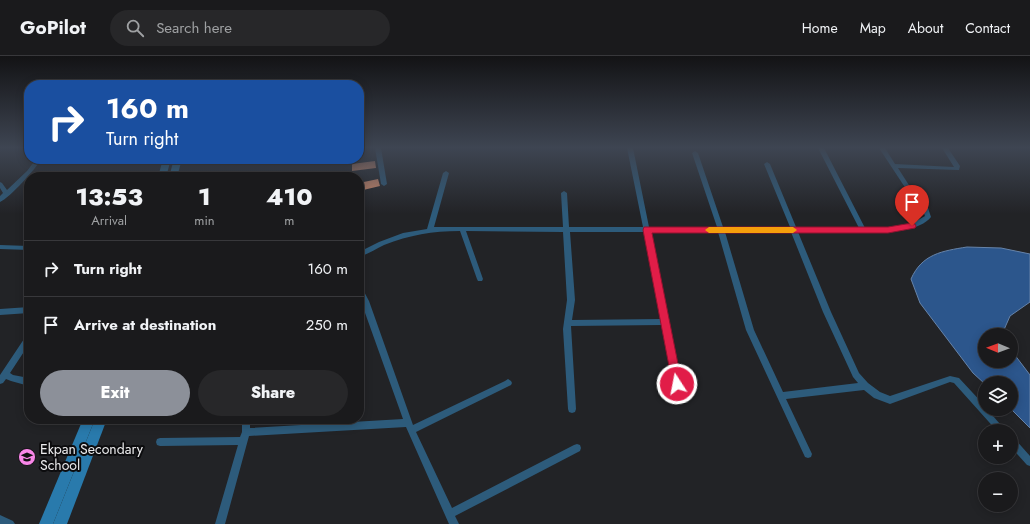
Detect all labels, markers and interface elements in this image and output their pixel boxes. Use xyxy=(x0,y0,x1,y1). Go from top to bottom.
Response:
search box xyxy=(110,10,390,46)
text: GoPilot xyxy=(20,14,86,41)
icon: search xyxy=(124,17,146,39)
text: Search here xyxy=(156,17,232,39)
text: Home xyxy=(802,18,838,38)
text: Map xyxy=(860,18,886,38)
text: About xyxy=(908,18,943,38)
text: Contact xyxy=(965,18,1010,38)
text: 160 m xyxy=(106,88,189,129)
icon: right xyxy=(40,96,92,148)
text: Turn right xyxy=(106,126,178,152)
text: 13:53 xyxy=(75,179,143,214)
text: 1 xyxy=(198,179,211,214)
text: 410 xyxy=(266,179,313,214)
pin xyxy=(895,185,929,226)
icon: arrive xyxy=(901,191,923,213)
text: Arrival xyxy=(91,211,127,230)
text: min xyxy=(194,211,215,230)
text: m xyxy=(284,211,294,230)
icon: right xyxy=(40,258,62,280)
text: Turn right xyxy=(74,258,142,280)
text: 160 m xyxy=(307,258,348,280)
icon: arrive xyxy=(40,314,62,336)
text: Arrive at destination xyxy=(74,314,216,336)
text: 250 m xyxy=(306,314,348,336)
north arrow xyxy=(978,328,1018,368)
map controls xyxy=(978,328,1018,512)
position arrow xyxy=(656,363,698,405)
button: Exit xyxy=(40,370,190,416)
button: Share xyxy=(198,370,348,416)
button: layers xyxy=(978,376,1018,416)
button: + xyxy=(978,424,1018,464)
place label: Ekpan Secondary School xyxy=(40,439,144,475)
school or university icon: Ekpan Secondary School xyxy=(17,447,37,467)
button: − xyxy=(978,472,1018,512)

